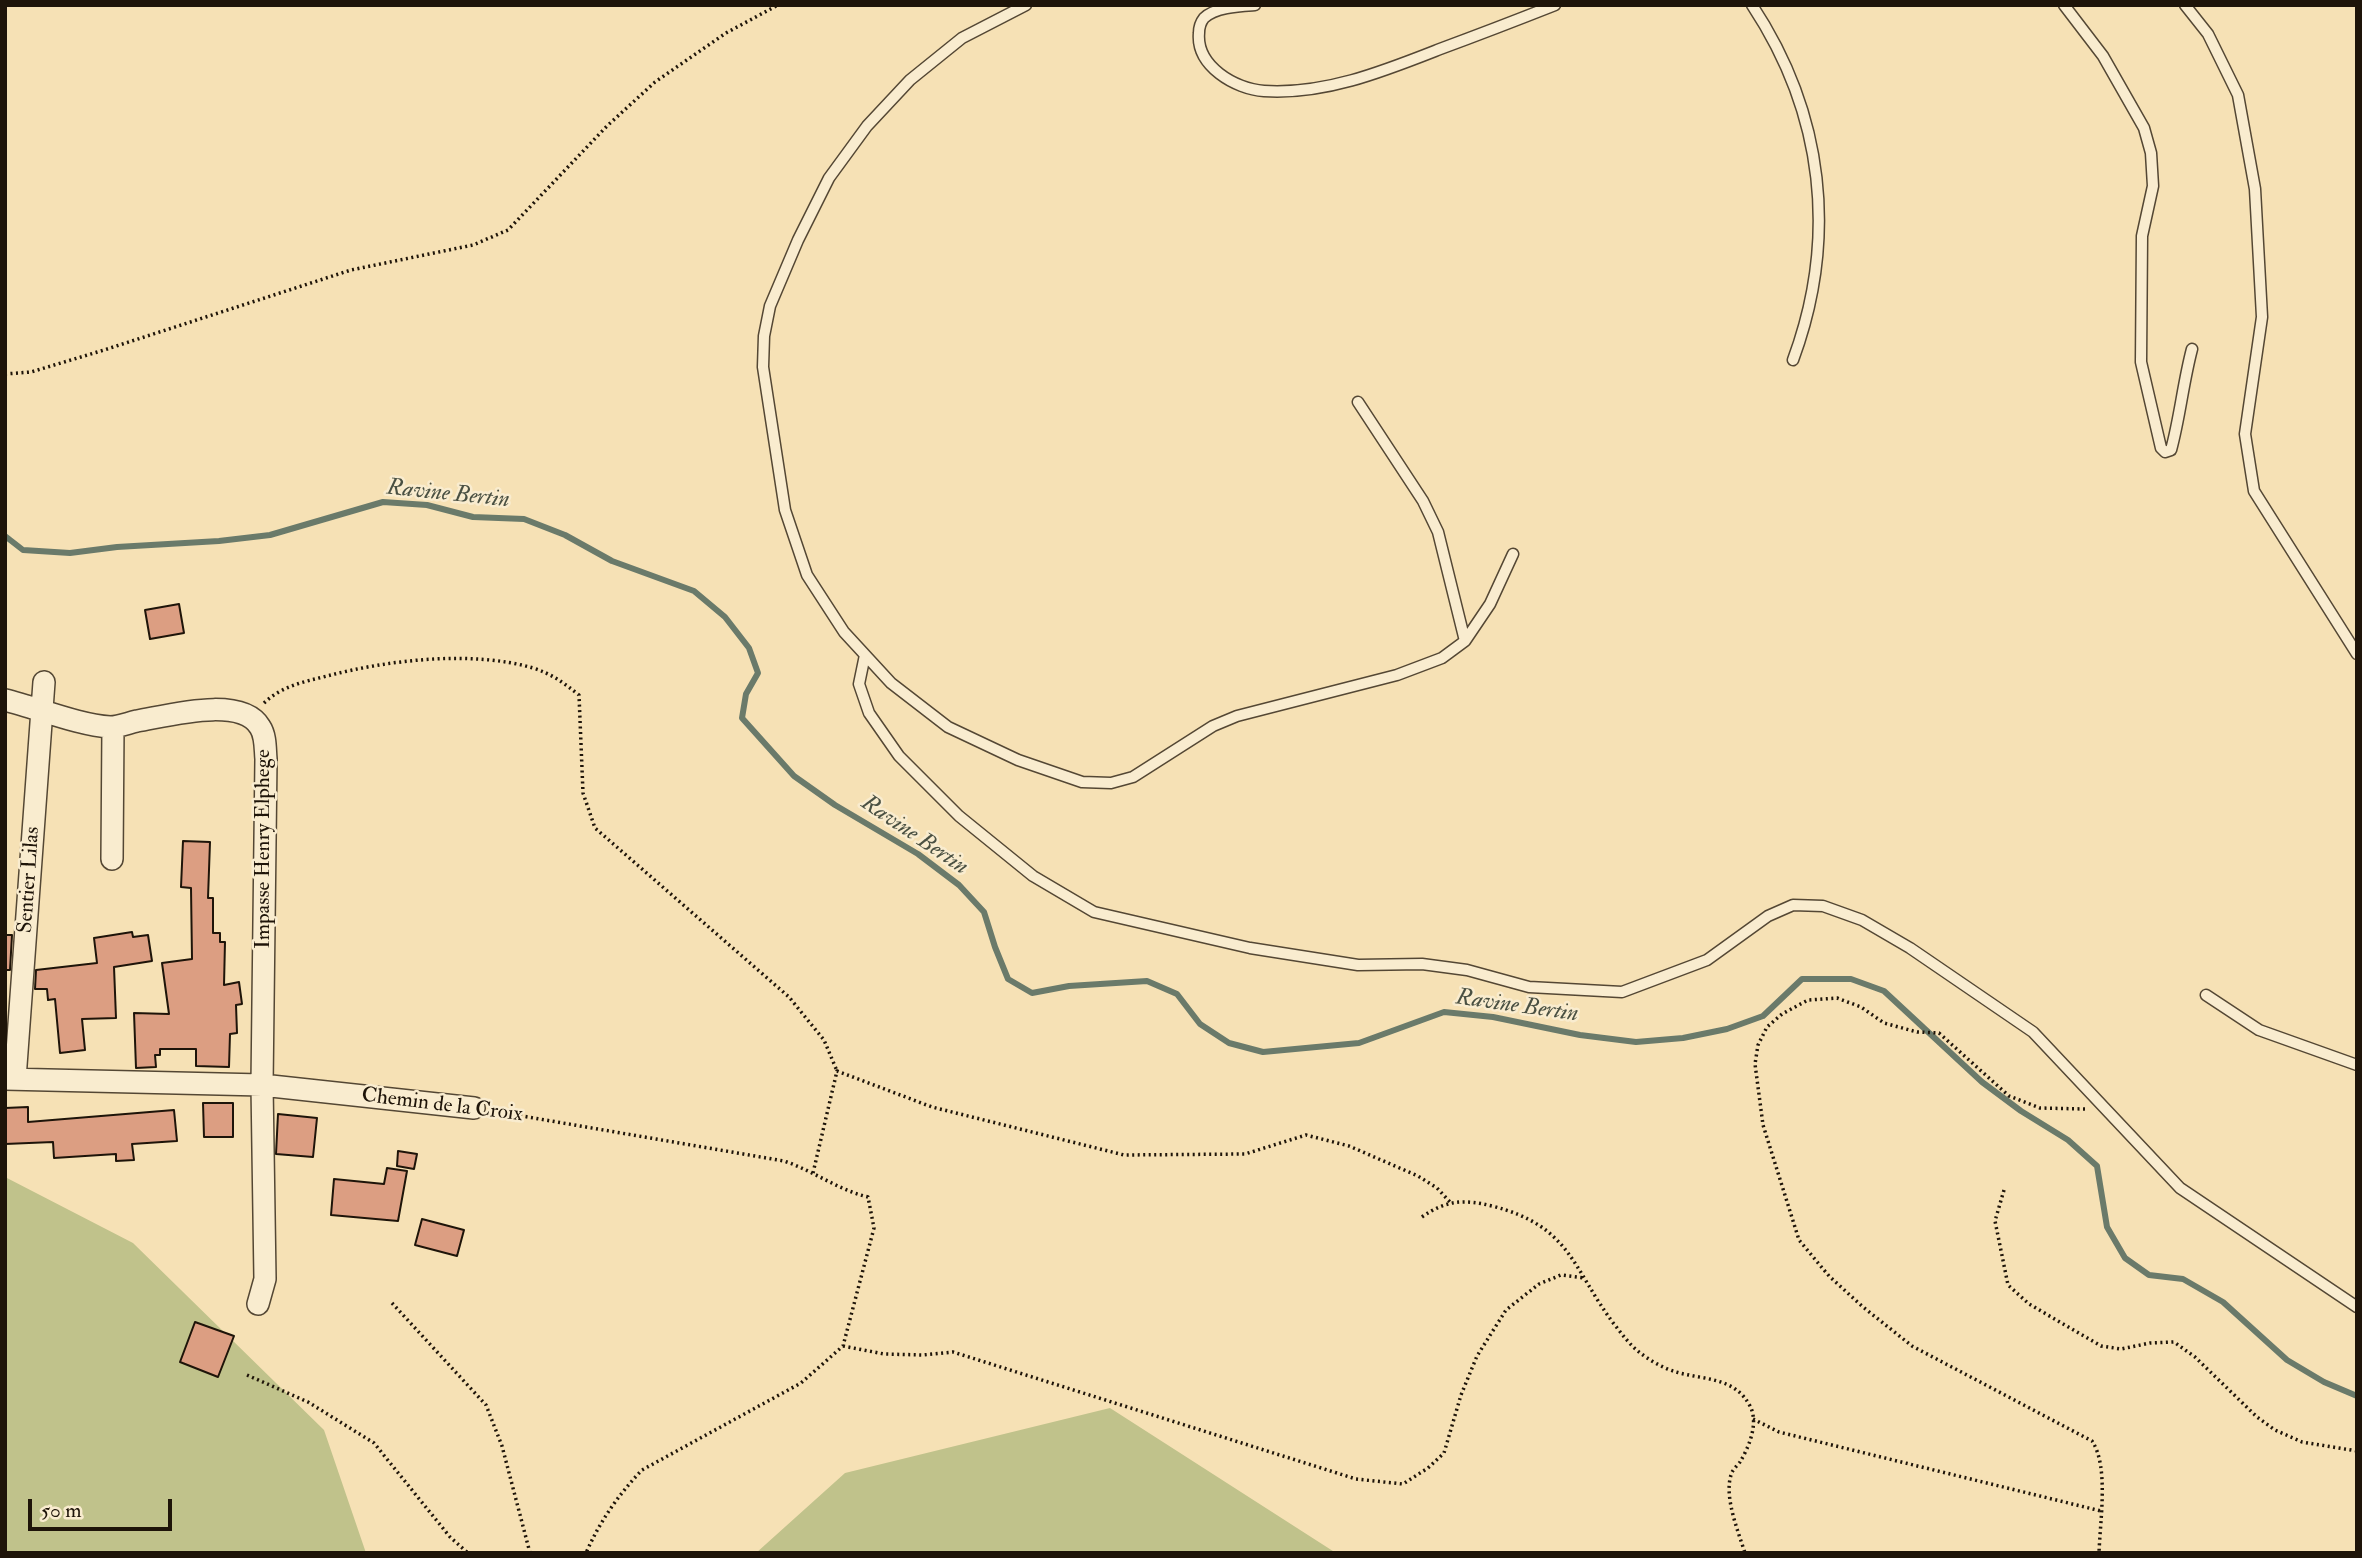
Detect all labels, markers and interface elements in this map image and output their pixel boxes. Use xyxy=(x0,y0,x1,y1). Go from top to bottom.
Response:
water label: Ravine Bertin xyxy=(385,475,511,515)
street label: Impasse Henry Elphege xyxy=(251,749,277,949)
water label: Ravine Bertin xyxy=(855,790,973,882)
street label: Sentier Lilas xyxy=(14,826,46,934)
water label: Ravine Bertin xyxy=(1454,985,1580,1029)
street label: Chemin de la Croix xyxy=(360,1084,524,1128)
scale bar xyxy=(32,1484,175,1528)
text: 50 m xyxy=(41,1497,82,1524)

